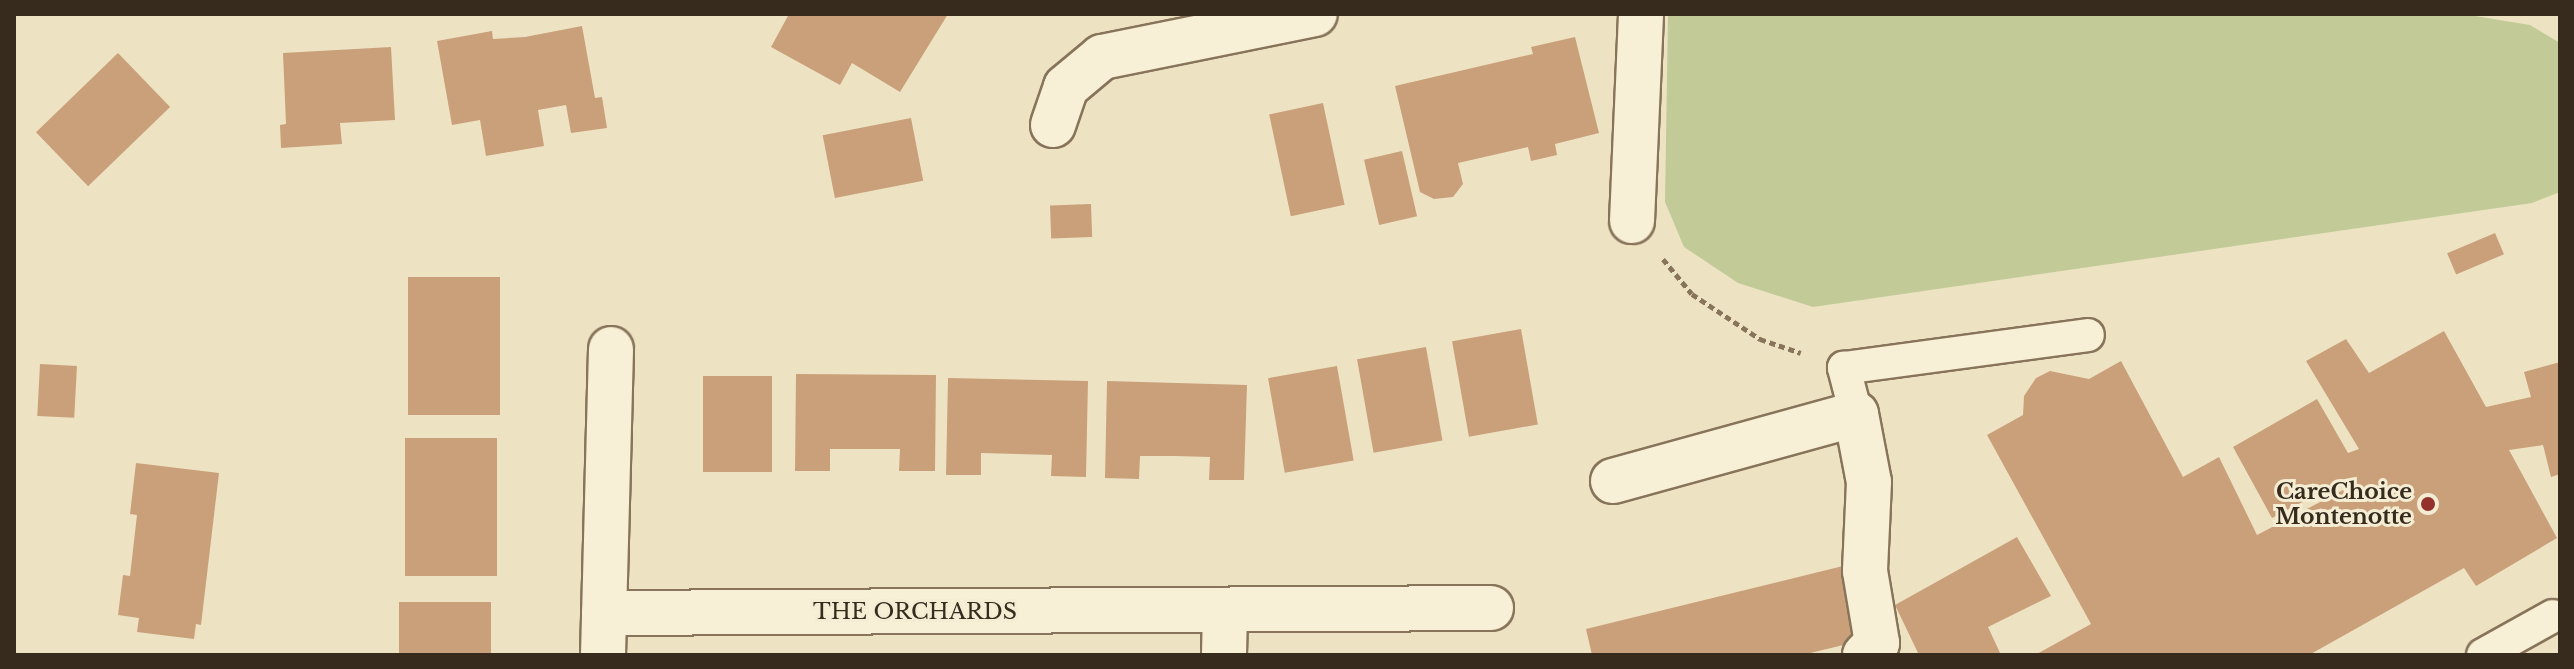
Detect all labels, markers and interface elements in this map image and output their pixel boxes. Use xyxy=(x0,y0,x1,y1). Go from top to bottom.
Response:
place label: CareChoice Montenotte xyxy=(2275,478,2412,530)
marker: CareChoice Montenotte xyxy=(2419,495,2437,513)
street label: THE ORCHARDS xyxy=(813,599,1017,625)

